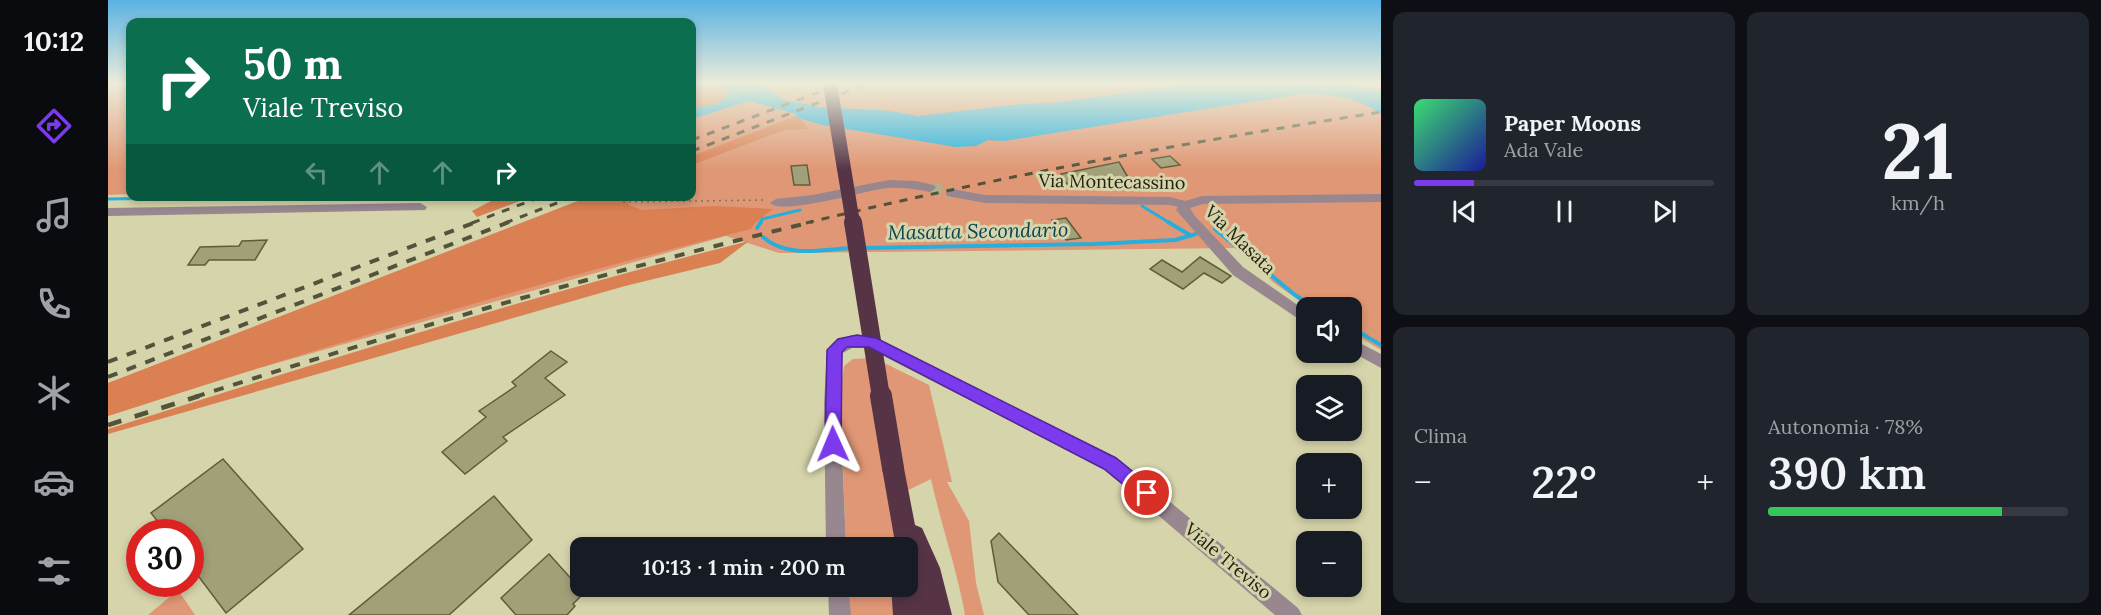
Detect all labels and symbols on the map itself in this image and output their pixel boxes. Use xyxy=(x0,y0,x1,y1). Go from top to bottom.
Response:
street label: Via Montecassino xyxy=(1037,169,1186,194)
street label: Via Masata xyxy=(1199,199,1281,279)
water label: Masatta Secondario xyxy=(888,216,1068,245)
position arrow xyxy=(801,412,865,476)
pin xyxy=(1121,467,1172,518)
street label: Viale Treviso xyxy=(1179,517,1277,604)
speed limit sign: 30 xyxy=(126,519,204,597)

